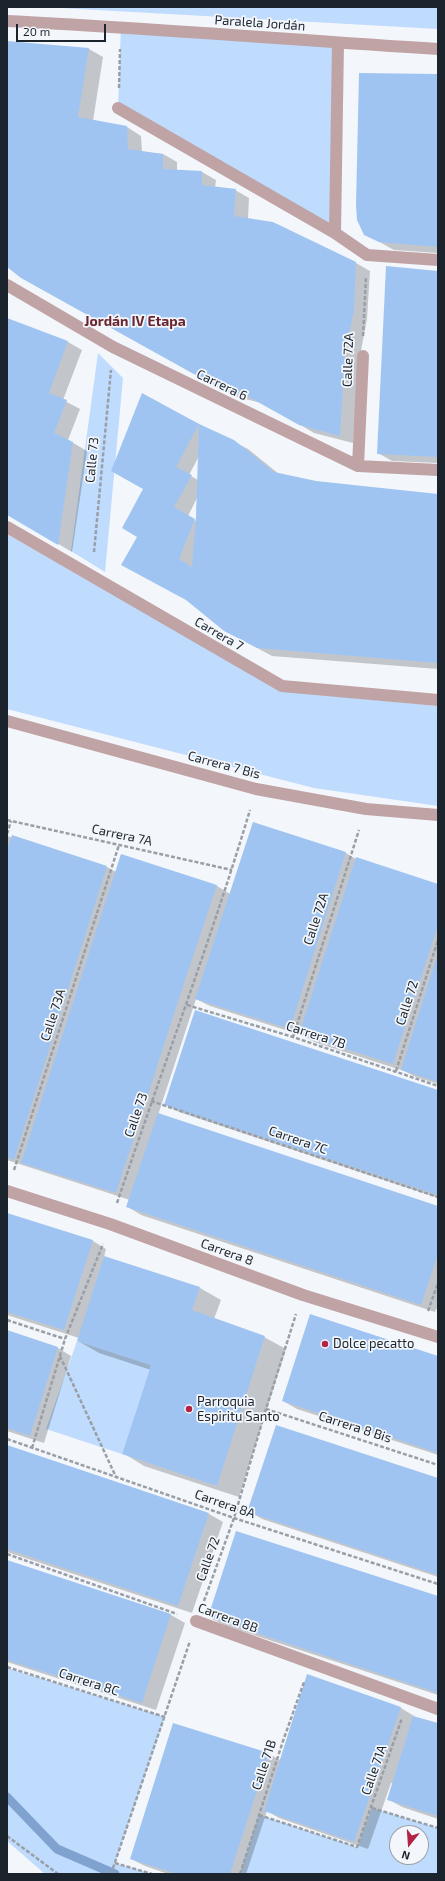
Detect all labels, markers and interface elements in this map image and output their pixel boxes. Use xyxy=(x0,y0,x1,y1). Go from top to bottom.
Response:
street label: Paralela Jordán xyxy=(214,12,306,34)
scale bar xyxy=(18,16,108,42)
text: 20 m xyxy=(23,24,50,38)
district label: Jordán IV Etapa xyxy=(84,313,186,329)
street label: Calle 72A xyxy=(339,333,357,387)
street label: Carrera 6 xyxy=(194,366,250,404)
street label: Calle 73 xyxy=(82,436,102,484)
street label: Carrera 7 xyxy=(192,614,246,654)
street label: Carrera 7 Bis xyxy=(186,748,262,782)
street label: Carrera 7A xyxy=(90,821,154,849)
street label: Calle 72A xyxy=(300,891,332,947)
street label: Calle 72 xyxy=(392,979,422,1027)
street label: Calle 73A xyxy=(37,987,69,1043)
street label: Carrera 7B xyxy=(284,1018,348,1052)
street label: Calle 73 xyxy=(121,1091,151,1139)
street label: Carrera 7C xyxy=(267,1123,329,1157)
street label: Carrera 8 xyxy=(199,1235,255,1269)
place label: Dolce pecatto xyxy=(333,1336,414,1352)
marker: Dolce pecatto xyxy=(320,1339,330,1349)
place label: Parroquia Espiritu Santo xyxy=(197,1394,280,1425)
marker: Parroquia Espiritu Santo xyxy=(184,1404,194,1414)
street label: Carrera 8 Bis xyxy=(317,1408,393,1446)
street label: Carrera 8A xyxy=(193,1486,257,1522)
street label: Calle 72 xyxy=(193,1535,223,1583)
street label: Carrera 8B xyxy=(196,1600,260,1636)
street label: Carrera 8C xyxy=(57,1665,121,1699)
street label: Calle 71B xyxy=(249,1738,279,1792)
street label: Calle 71A xyxy=(358,1743,390,1797)
north arrow xyxy=(389,1825,429,1865)
text: N xyxy=(400,1849,411,1863)

